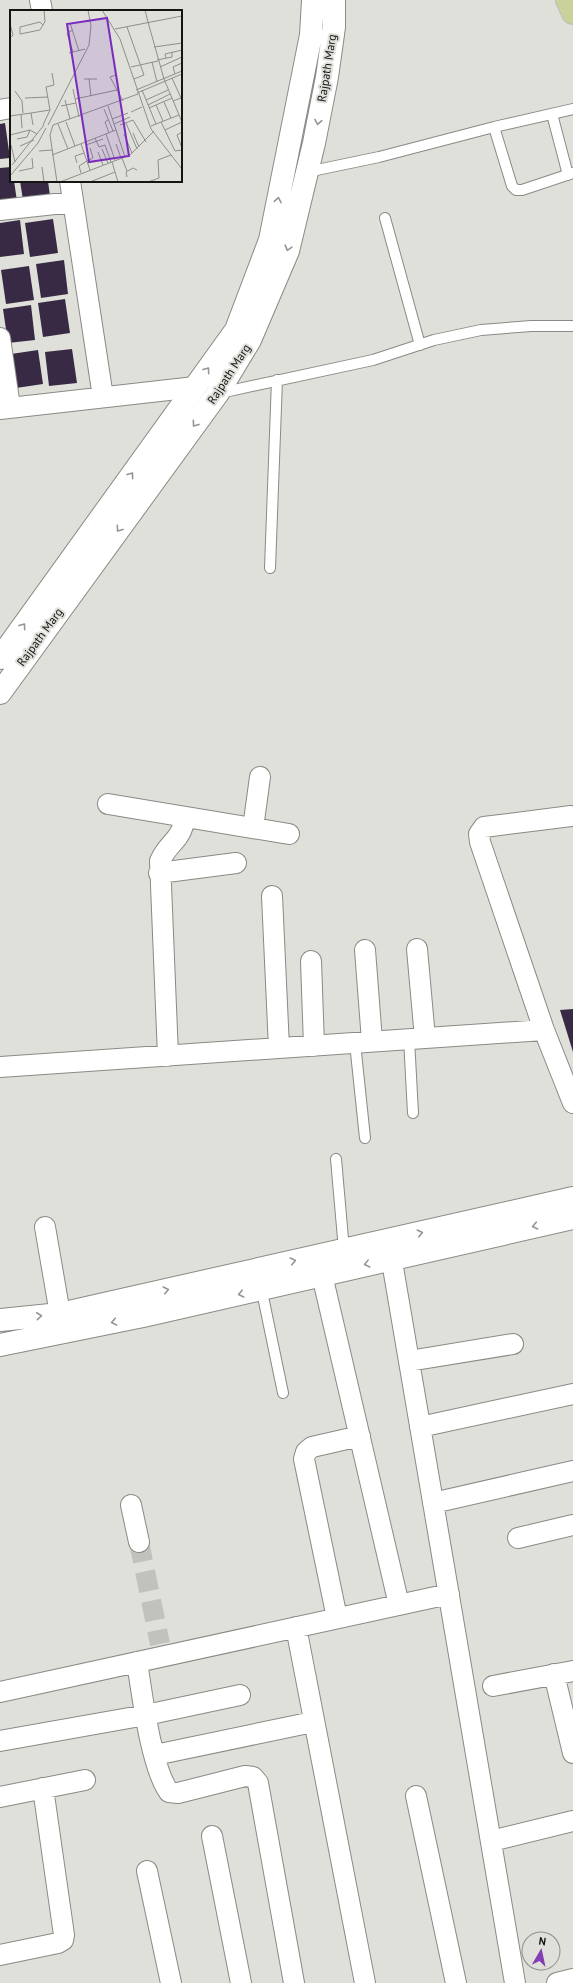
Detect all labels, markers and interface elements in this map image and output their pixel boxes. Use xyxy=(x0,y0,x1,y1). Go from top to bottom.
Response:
inset map xyxy=(10,10,182,182)
street label: Rajpath Marg xyxy=(314,33,339,103)
one-way arrow xyxy=(314,118,323,125)
one-way arrow xyxy=(273,197,281,203)
one-way arrow xyxy=(284,244,293,251)
street label: Rajpath Marg xyxy=(204,341,254,407)
one-way arrow xyxy=(202,367,209,374)
one-way arrow xyxy=(192,420,200,427)
one-way arrow xyxy=(126,472,134,479)
one-way arrow xyxy=(117,525,124,532)
street label: Rajpath Marg xyxy=(13,605,66,669)
one-way arrow xyxy=(18,623,26,630)
one-way arrow xyxy=(532,1222,538,1230)
one-way arrow xyxy=(417,1229,423,1237)
one-way arrow xyxy=(290,1258,296,1266)
one-way arrow xyxy=(364,1259,371,1268)
one-way arrow xyxy=(163,1286,169,1294)
one-way arrow xyxy=(237,1289,244,1297)
one-way arrow xyxy=(36,1312,42,1321)
one-way arrow xyxy=(111,1317,117,1326)
north arrow xyxy=(521,1931,561,1971)
text: N xyxy=(538,1934,547,1949)

